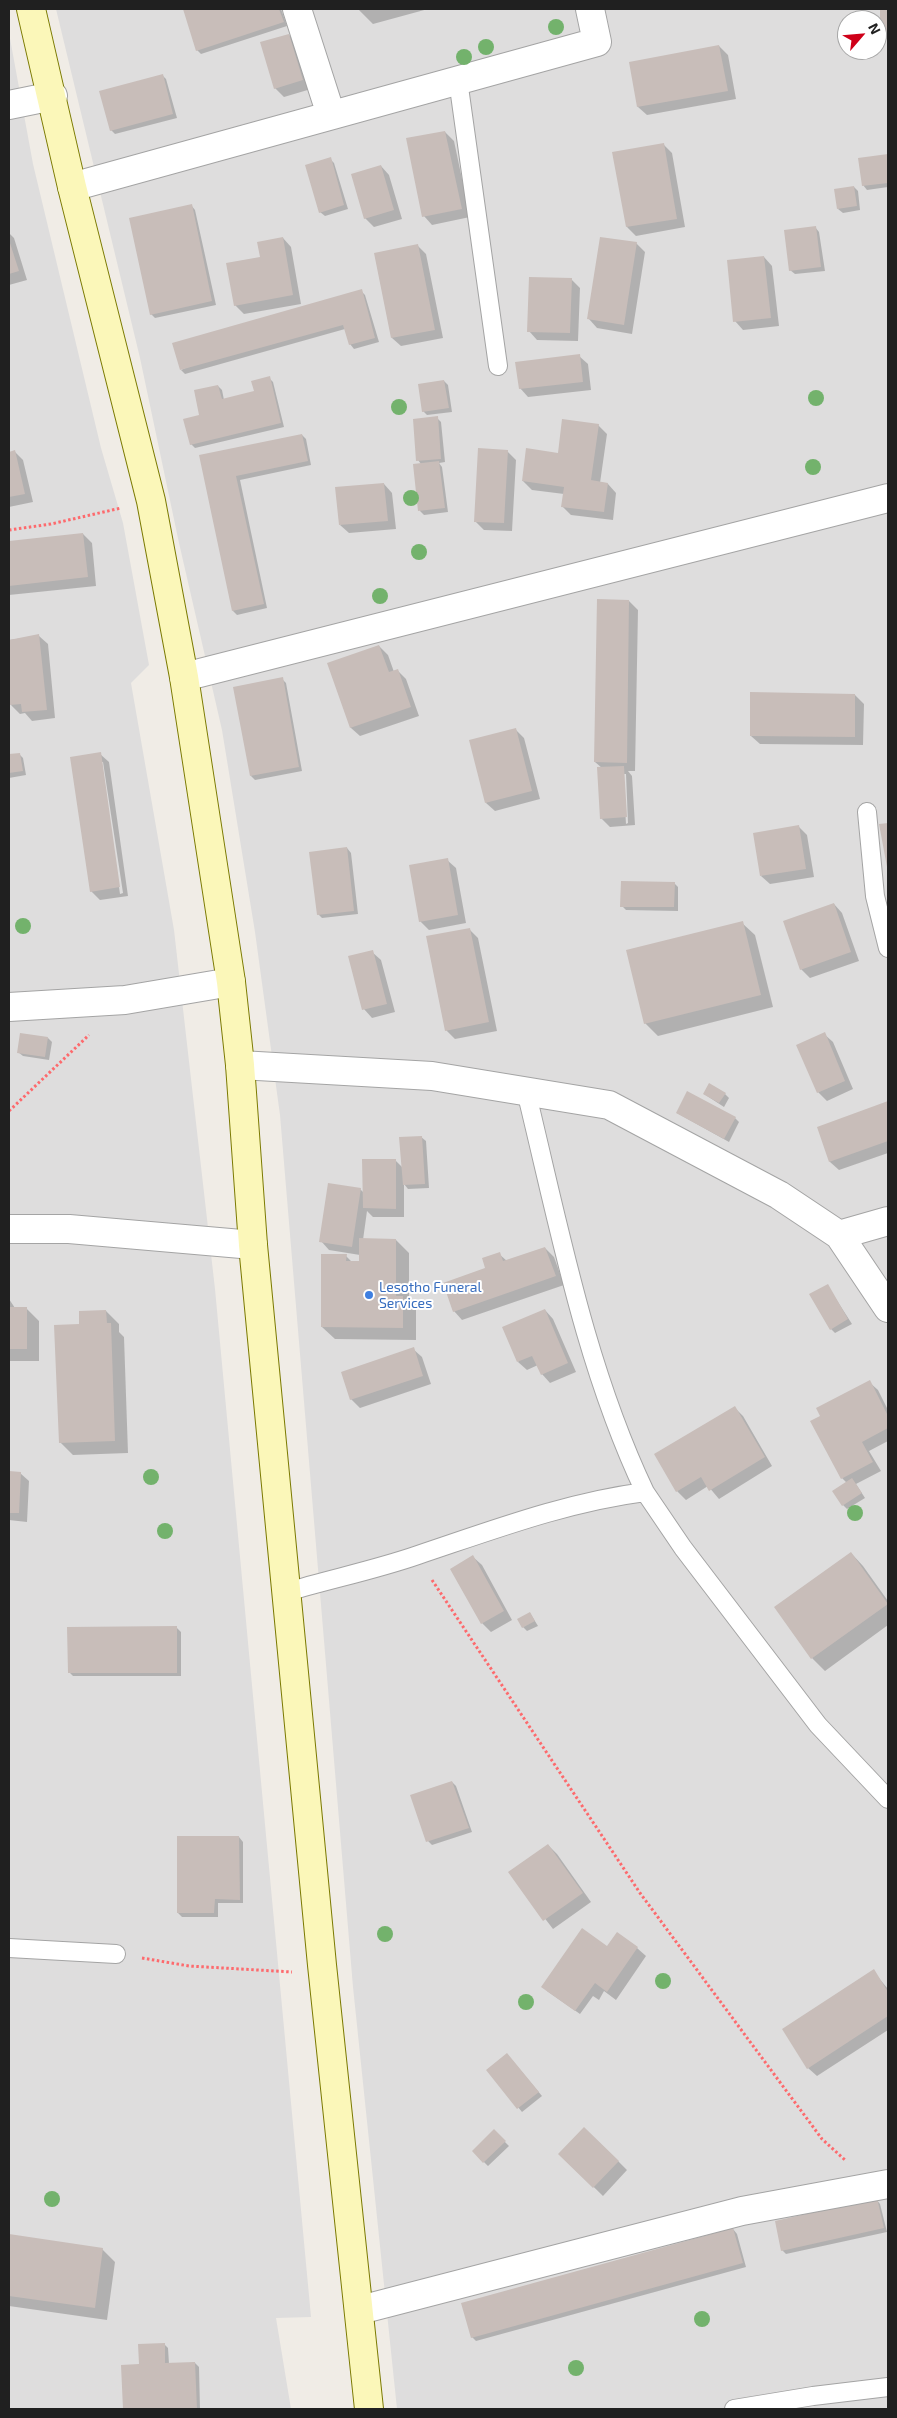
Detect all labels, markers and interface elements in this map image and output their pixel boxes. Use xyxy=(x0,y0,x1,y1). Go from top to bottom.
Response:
north arrow xyxy=(837,10,887,60)
text: N xyxy=(865,20,885,37)
place label: Lesotho Funeral Services xyxy=(379,1279,482,1311)
marker: Lesotho Funeral Services xyxy=(363,1289,375,1301)

